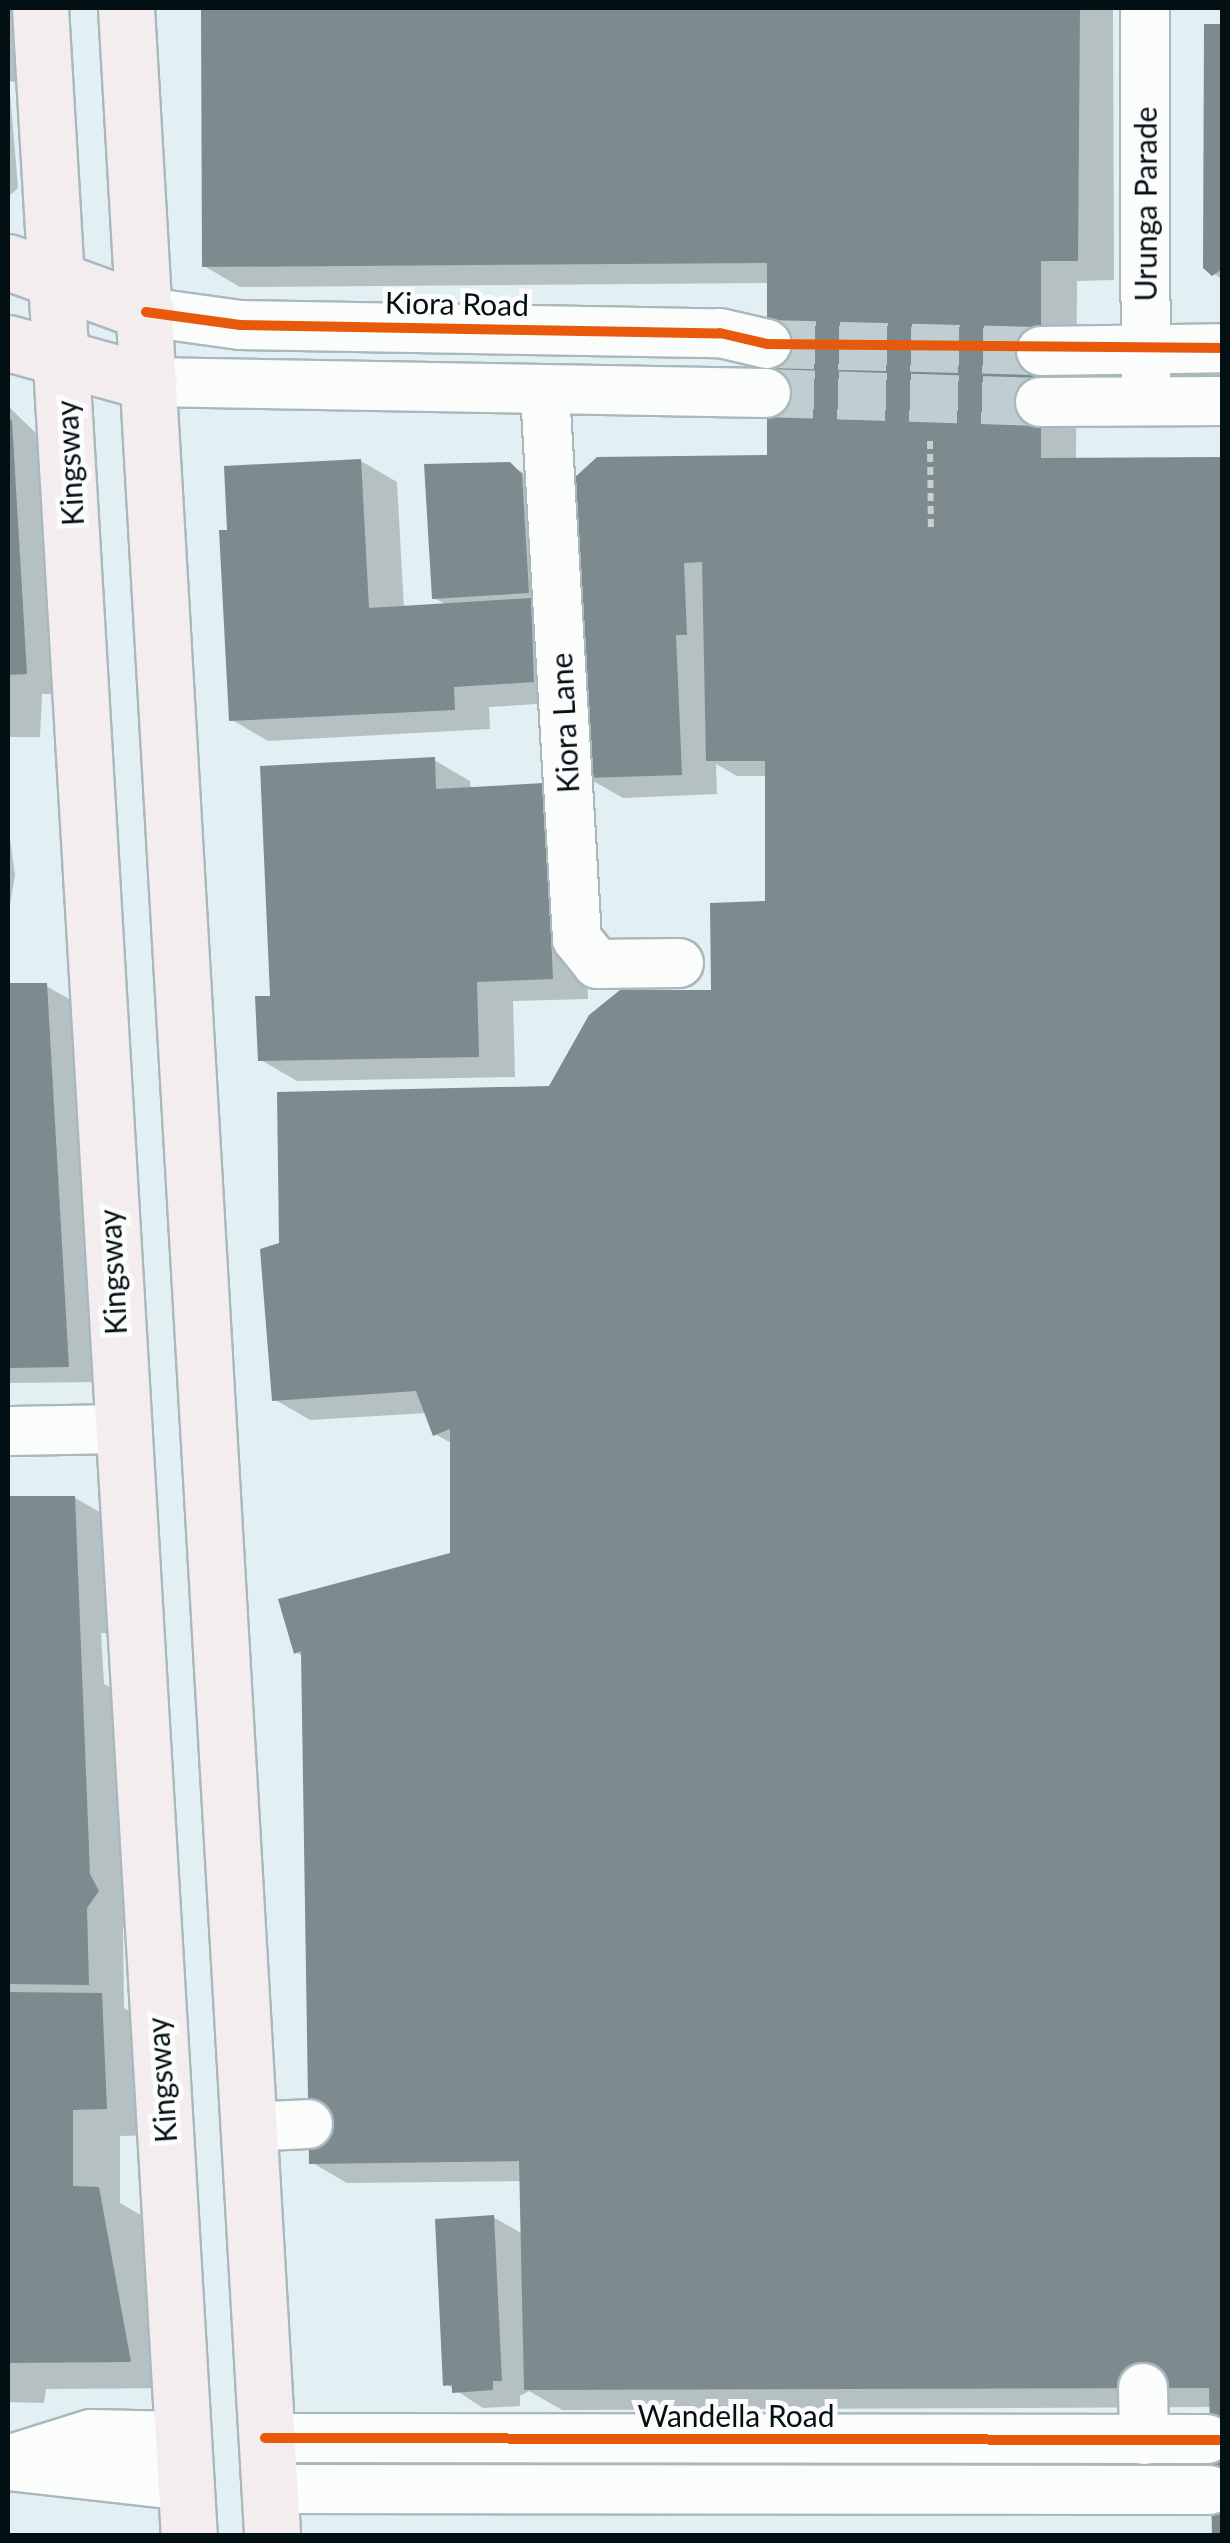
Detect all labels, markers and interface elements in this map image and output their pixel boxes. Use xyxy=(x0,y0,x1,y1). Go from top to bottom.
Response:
street label: Urunga Parade xyxy=(1127,107,1163,301)
street label: Kiora Road xyxy=(385,284,529,322)
street label: Kingsway xyxy=(48,399,90,527)
street label: Kiora Lane xyxy=(542,652,586,794)
street label: Kingsway xyxy=(91,1208,133,1336)
street label: Kingsway xyxy=(139,2016,183,2144)
street label: Wandella Road xyxy=(638,2397,834,2433)

